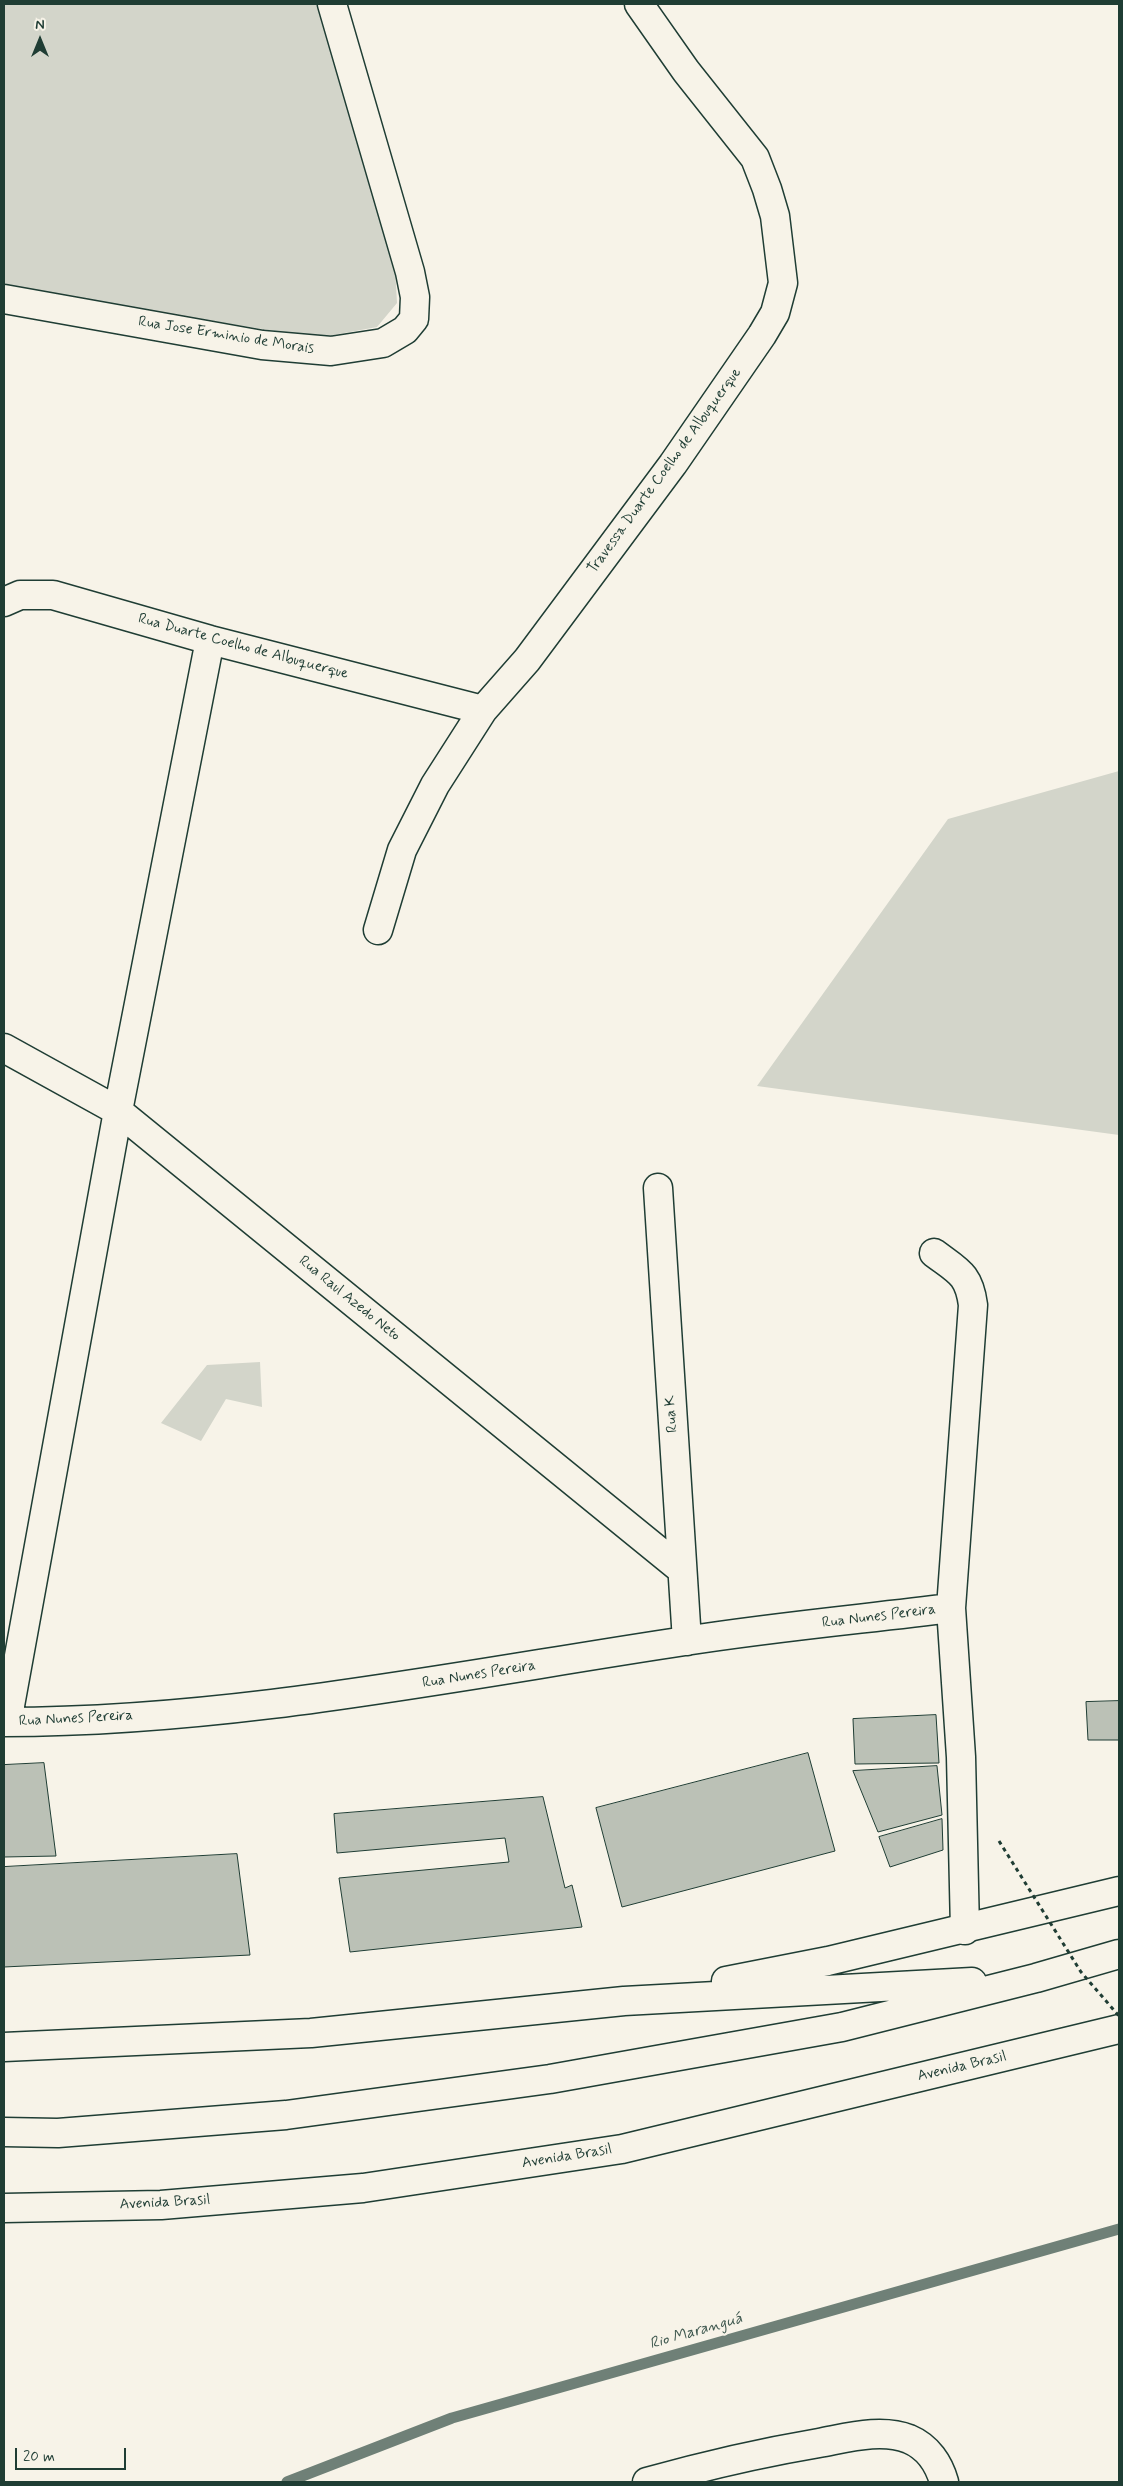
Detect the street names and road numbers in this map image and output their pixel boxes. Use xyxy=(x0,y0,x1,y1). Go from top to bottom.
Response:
street label: Rua Jose Erminio de Morais xyxy=(137,313,315,359)
street label: Travessa Duarte Coelho de Albuquerque xyxy=(584,365,746,577)
street label: Rua Duarte Coelho de Albuquerque xyxy=(136,610,350,684)
street label: Rua Raul Azedo Neto xyxy=(295,1253,403,1345)
street label: Rua K xyxy=(662,1395,682,1433)
street label: Rua Nunes Pereira xyxy=(821,1601,937,1633)
street label: Rua Nunes Pereira xyxy=(421,1657,537,1693)
street label: Rua Nunes Pereira xyxy=(18,1707,134,1731)
street label: Avenida Brasil xyxy=(916,2048,1008,2086)
street label: Avenida Brasil xyxy=(521,2141,613,2173)
street label: Avenida Brasil xyxy=(119,2192,211,2214)

